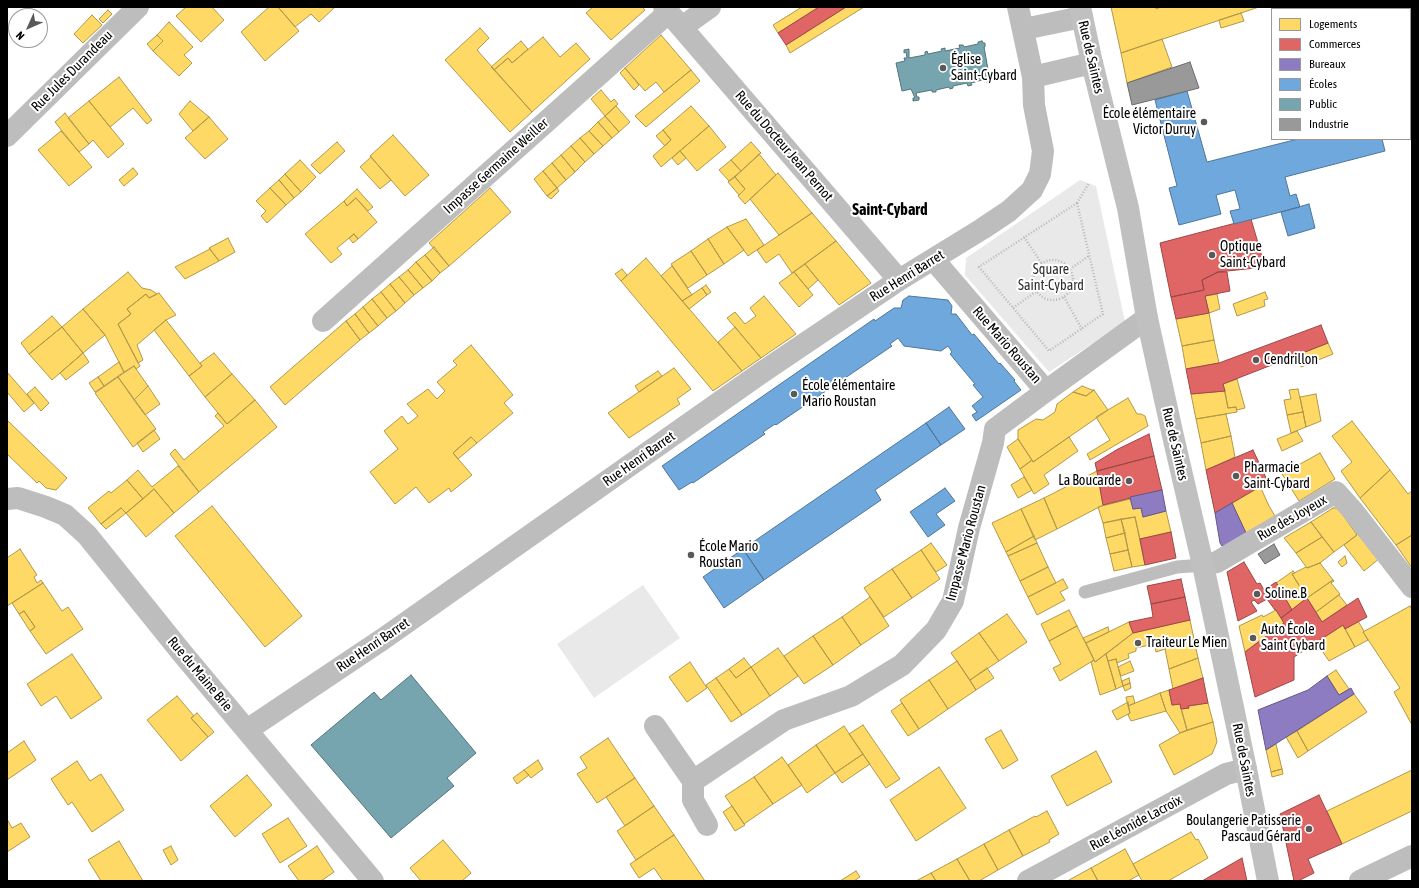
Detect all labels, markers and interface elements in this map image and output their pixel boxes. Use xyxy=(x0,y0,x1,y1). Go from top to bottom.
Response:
north arrow xyxy=(8,8,48,48)
legend xyxy=(1271,8,1411,140)
text: Logements xyxy=(1309,17,1357,31)
street label: Rue de Saintes xyxy=(1074,19,1108,95)
street label: Rue Jules Durandeau xyxy=(28,27,116,115)
text: N xyxy=(14,29,27,42)
text: Commerces xyxy=(1309,37,1360,51)
place label: Église Saint-Cybard xyxy=(951,52,1017,84)
text: Bureaux xyxy=(1309,57,1346,71)
marker: Église Saint-Cybard xyxy=(938,63,948,73)
text: Écoles xyxy=(1309,77,1337,91)
street label: Rue du Docteur Jean Pernot xyxy=(732,87,836,205)
text: Public xyxy=(1309,97,1337,111)
place label: École élémentaire Victor Duruy xyxy=(1103,106,1196,138)
street label: Impasse Germaine Weiller xyxy=(440,115,552,217)
marker: École élémentaire Victor Duruy xyxy=(1199,117,1209,127)
text: Industrie xyxy=(1309,117,1349,131)
district label: Saint-Cybard xyxy=(852,200,928,220)
place label: Optique Saint-Cybard xyxy=(1220,239,1286,272)
street label: Rue Henri Barret xyxy=(867,247,947,305)
marker: Optique Saint-Cybard xyxy=(1207,250,1217,260)
park label: Square Saint-Cybard xyxy=(1018,262,1084,294)
street label: Rue Mario Roustan xyxy=(969,303,1045,387)
place label: Cendrillon xyxy=(1264,352,1318,368)
marker: Cendrillon xyxy=(1251,355,1261,365)
place label: École élémentaire Mario Roustan xyxy=(802,378,895,410)
marker: École élémentaire Mario Roustan xyxy=(789,389,799,399)
street label: Rue de Saintes xyxy=(1158,406,1192,482)
street label: Rue Henri Barret xyxy=(600,428,678,490)
place label: Pharmacie Saint-Cybard xyxy=(1244,460,1310,492)
marker: Pharmacie Saint-Cybard xyxy=(1231,471,1241,481)
place label: La Boucarde xyxy=(1058,473,1121,489)
marker: La Boucarde xyxy=(1124,476,1134,486)
street label: Impasse Mario Roustan xyxy=(942,483,990,603)
street label: Rue des Joyeux xyxy=(1254,491,1330,545)
place label: École Mario Roustan xyxy=(699,539,758,572)
marker: École Mario Roustan xyxy=(686,550,696,560)
place label: Soline.B xyxy=(1265,586,1307,602)
marker: Soline.B xyxy=(1252,589,1262,599)
street label: Rue Henri Barret xyxy=(333,614,413,676)
place label: Auto École Saint Cybard xyxy=(1261,622,1325,654)
street label: Rue du Maine Brie xyxy=(164,633,236,715)
marker: Auto École Saint Cybard xyxy=(1248,633,1258,643)
place label: Traiteur Le Mien xyxy=(1146,635,1227,651)
marker: Traiteur Le Mien xyxy=(1133,638,1143,648)
street label: Rue de Saintes xyxy=(1229,722,1259,798)
street label: Rue Léonide Lacroix xyxy=(1087,792,1185,854)
place label: Boulangerie Patisserie Pascaud Gérard xyxy=(1186,813,1301,846)
marker: Boulangerie Patisserie Pascaud Gérard xyxy=(1304,824,1314,834)

